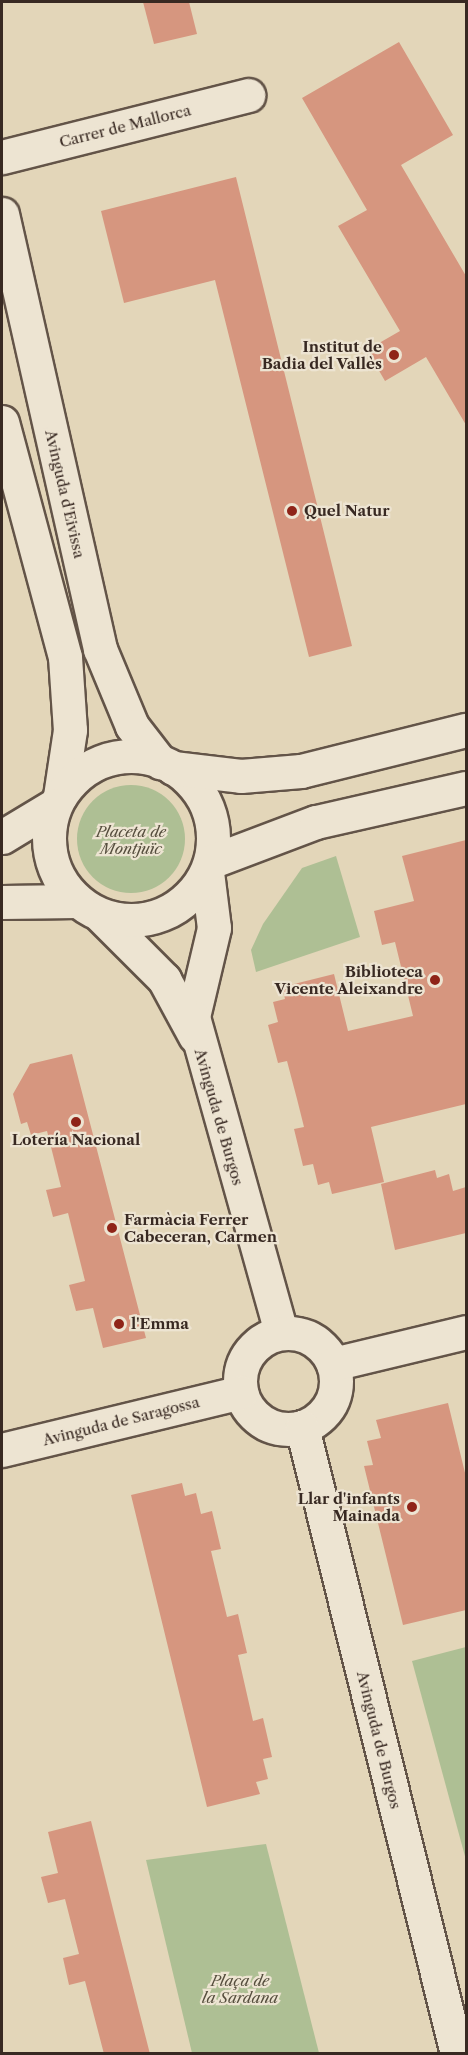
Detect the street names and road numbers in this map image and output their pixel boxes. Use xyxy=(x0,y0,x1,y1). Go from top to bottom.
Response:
street label: Carrer de Mallorca xyxy=(57,101,193,151)
street label: Avinguda d'Eivissa xyxy=(41,428,89,560)
street label: Avinguda de Burgos xyxy=(191,1046,247,1188)
street label: Avinguda de Saragossa xyxy=(41,1393,201,1449)
street label: Avinguda de Burgos xyxy=(353,1669,405,1811)

